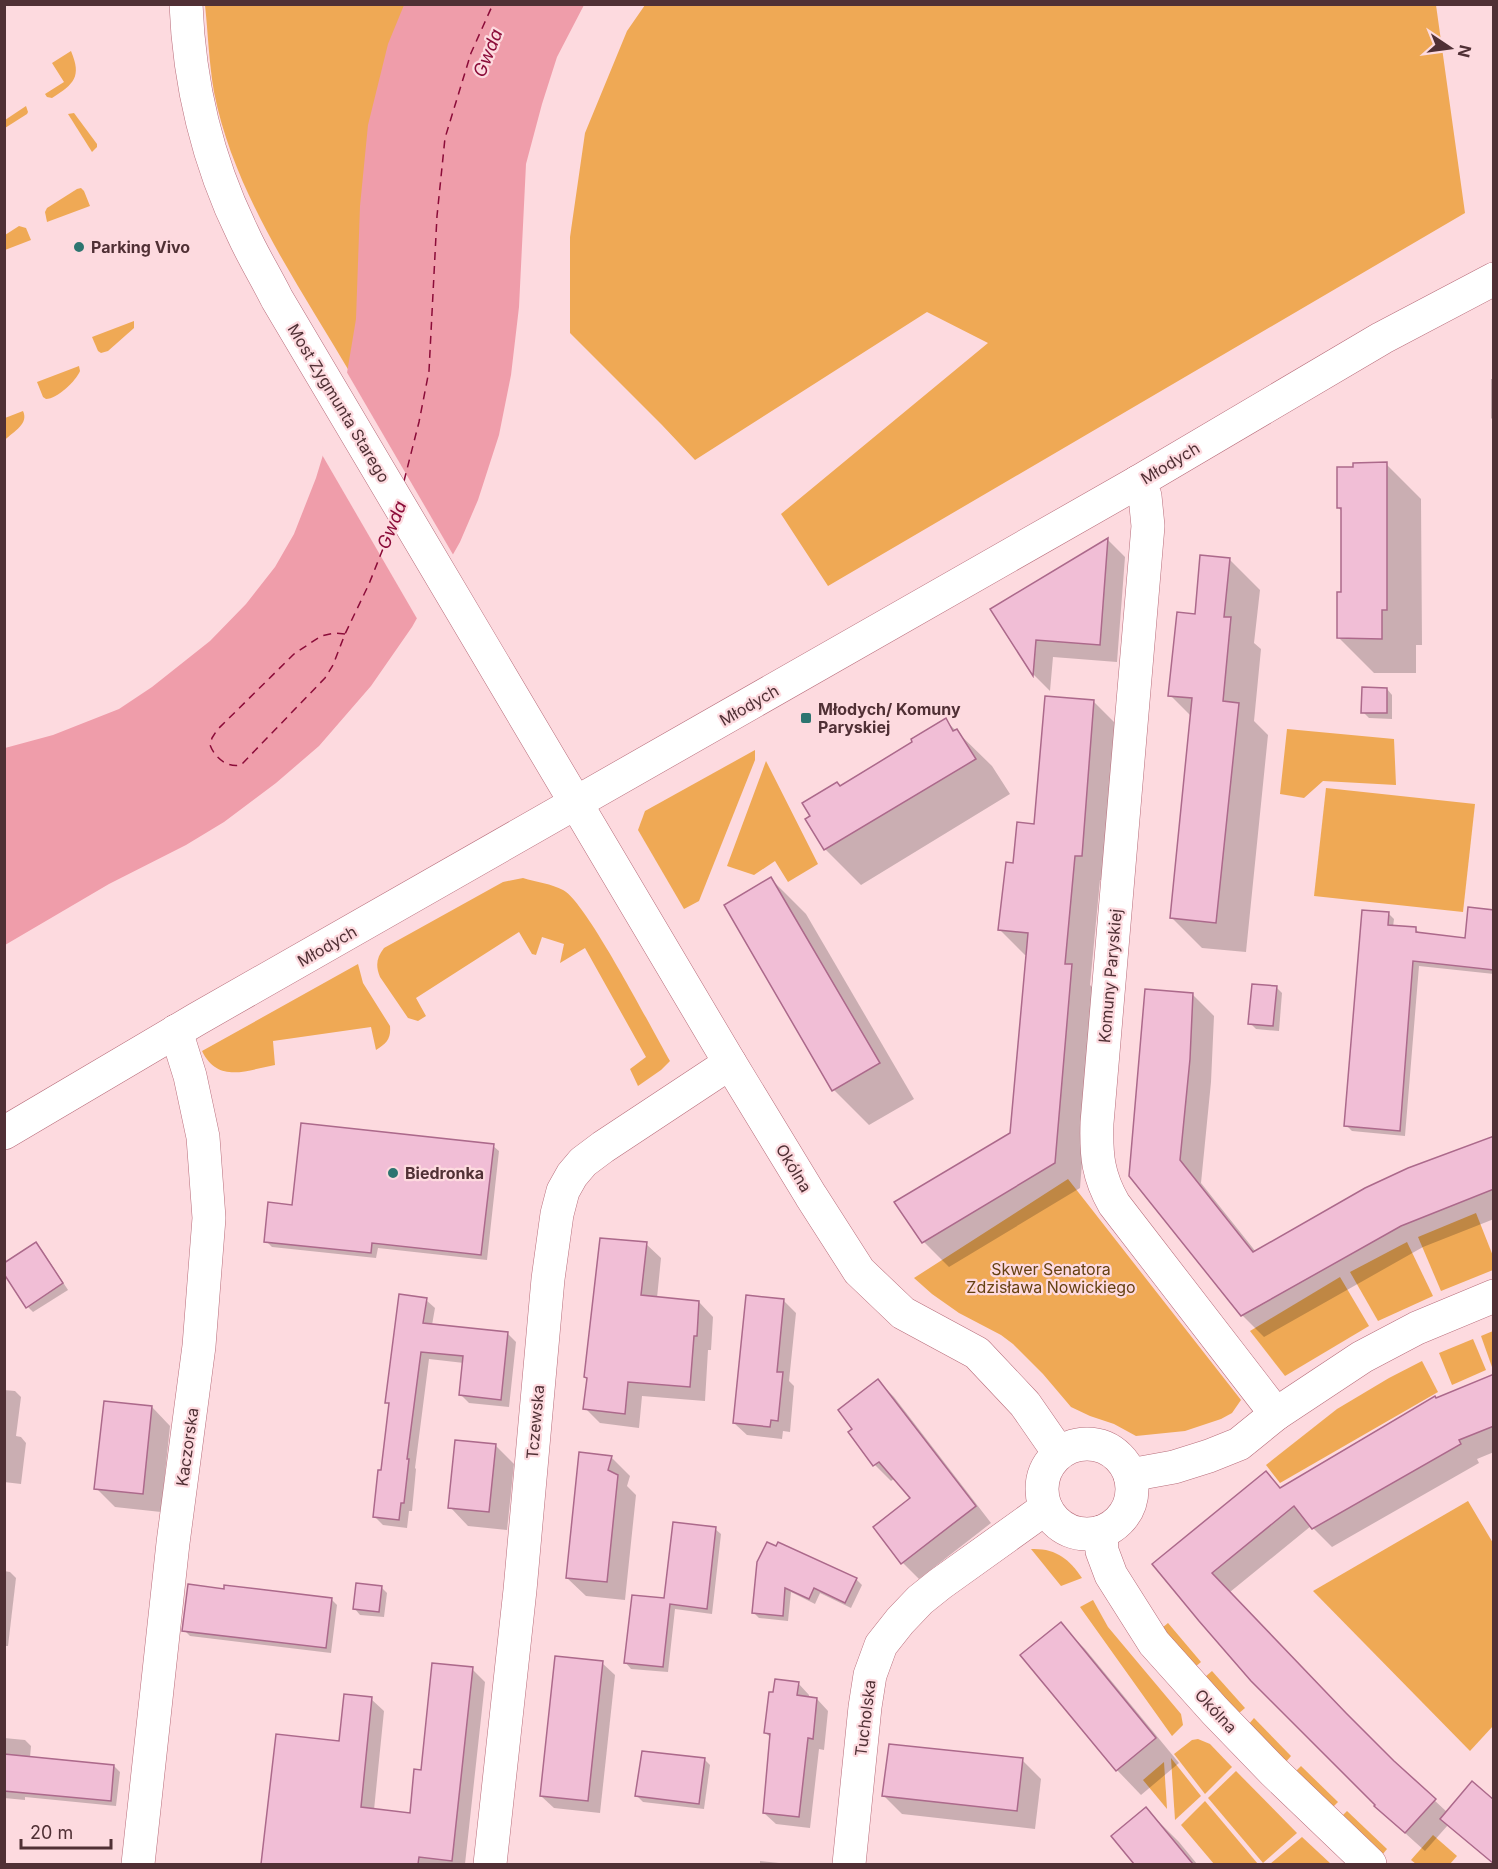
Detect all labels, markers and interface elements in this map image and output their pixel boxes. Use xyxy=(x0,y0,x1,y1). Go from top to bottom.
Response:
north arrow xyxy=(1420,18,1480,78)
water label: Gwda xyxy=(468,26,507,80)
text: N xyxy=(1453,43,1476,60)
place label: Parking Vivo xyxy=(91,237,190,257)
marker: Parking Vivo xyxy=(72,240,86,254)
street label: Most Zygmunta Starego xyxy=(284,320,394,486)
street label: Młodych xyxy=(1137,438,1203,488)
water label: Gwda xyxy=(372,498,411,552)
street label: Młodych xyxy=(716,680,782,730)
place label: Młodych/ Komuny Paryskiej xyxy=(818,699,961,737)
marker: Młodych/ Komuny Paryskiej xyxy=(799,711,813,725)
street label: Komuny Paryskiej xyxy=(1094,908,1126,1044)
street label: Młodych xyxy=(294,921,360,971)
street label: Okólna xyxy=(772,1140,816,1196)
place label: Biedronka xyxy=(405,1163,484,1183)
marker: Biedronka xyxy=(386,1166,400,1180)
park label: Skwer Senatora Zdzisława Nowickiego xyxy=(966,1259,1136,1297)
street label: Tczewska xyxy=(522,1384,548,1460)
street label: Kaczorska xyxy=(172,1406,202,1488)
street label: Tucholska xyxy=(850,1679,880,1757)
street label: Okólna xyxy=(1191,1685,1241,1737)
scale bar xyxy=(21,1812,111,1850)
text: 20 m xyxy=(30,1822,73,1843)

